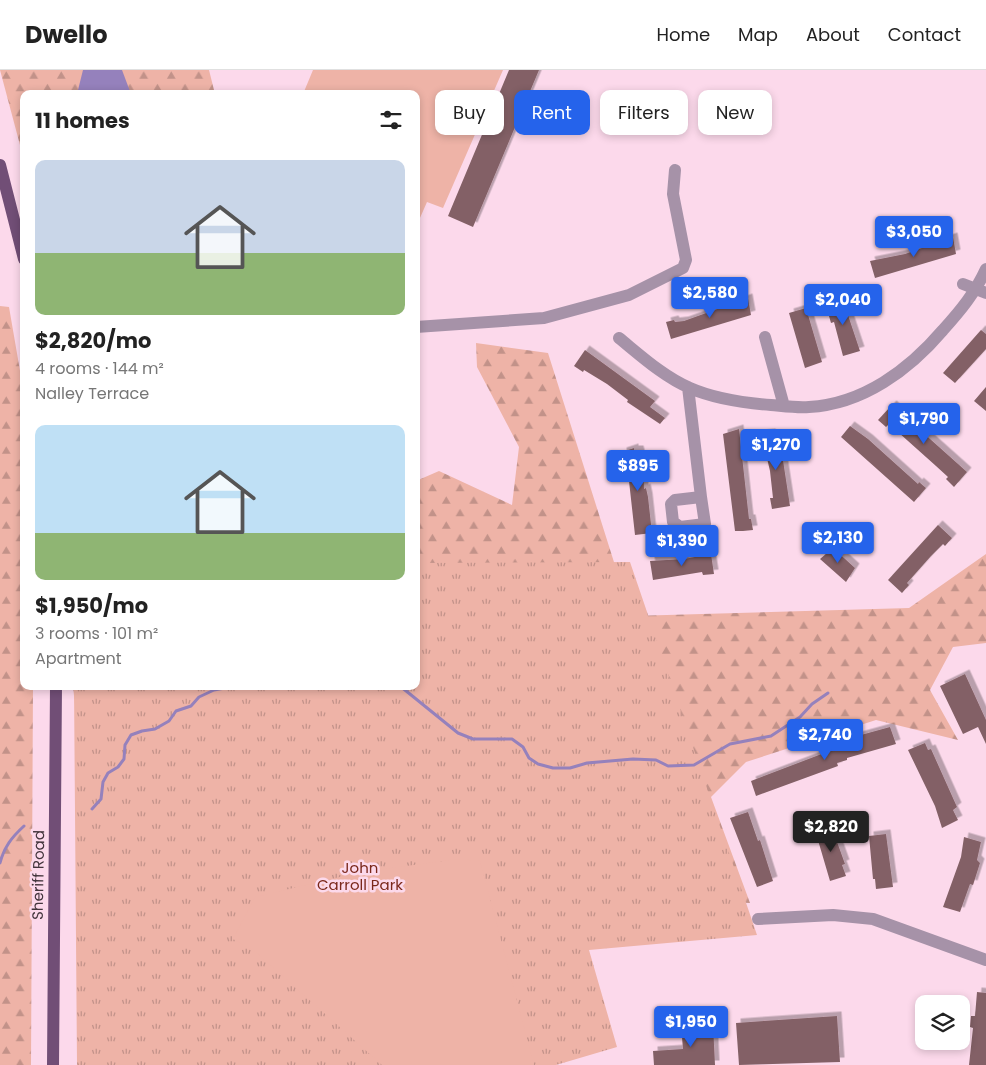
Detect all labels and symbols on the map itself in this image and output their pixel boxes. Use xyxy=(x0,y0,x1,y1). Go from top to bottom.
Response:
pin: $3,050 xyxy=(873,216,955,258)
pin: $2,580 xyxy=(669,276,751,319)
pin: $2,040 xyxy=(802,284,884,326)
pin: $1,790 xyxy=(883,402,965,445)
pin: $1,270 xyxy=(735,428,817,471)
pin: $895 xyxy=(608,450,668,492)
pin: $2,130 xyxy=(797,522,879,564)
pin: $1,390 xyxy=(641,524,723,567)
pin: $2,740 xyxy=(784,718,866,761)
pin: $2,820 xyxy=(790,810,872,853)
street label: Sheriff Road xyxy=(27,830,49,920)
park label: John Carroll Park xyxy=(317,857,403,895)
pin: $1,950 xyxy=(650,1006,732,1048)

